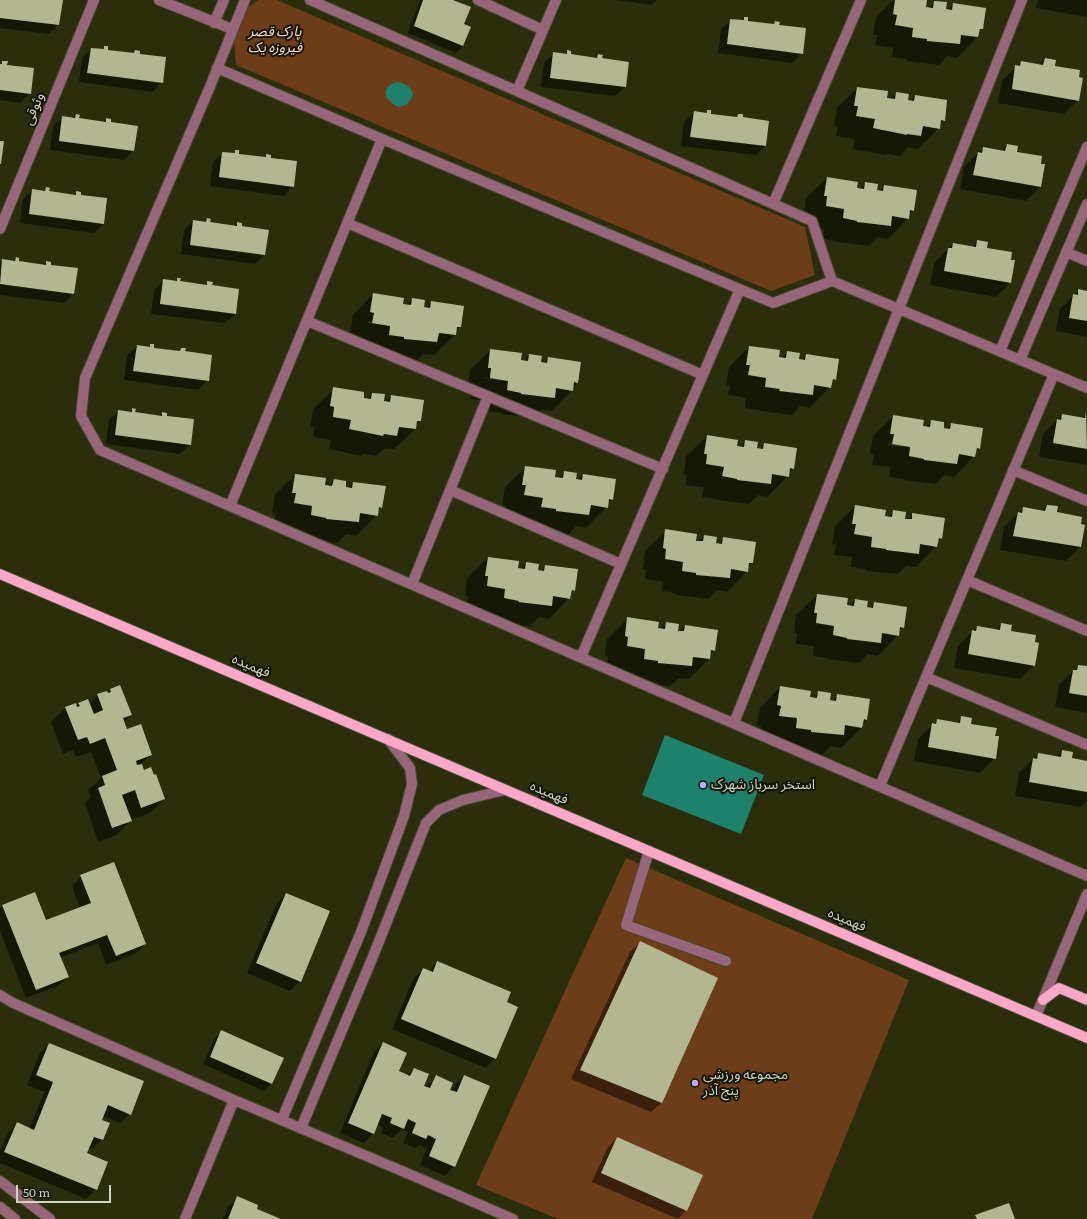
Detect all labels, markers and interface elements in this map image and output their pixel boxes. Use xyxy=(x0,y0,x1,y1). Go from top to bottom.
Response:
park label: پارک قصر فیروزه یک xyxy=(248,24,302,56)
street label: وثوقی xyxy=(20,90,48,128)
street label: فهمیده xyxy=(229,650,273,682)
street label: فهمیده xyxy=(527,777,571,809)
place label: استخر سرباز شهرک xyxy=(711,777,815,793)
marker: استخر سرباز شهرک xyxy=(698,780,708,790)
street label: فهمیده xyxy=(825,904,869,936)
place label: مجموعه ورزشی پنج آذر xyxy=(703,1067,788,1100)
marker: مجموعه ورزشی پنج آذر xyxy=(690,1078,700,1088)
scale bar xyxy=(18,1177,113,1203)
text: 50 m xyxy=(23,1183,50,1201)

